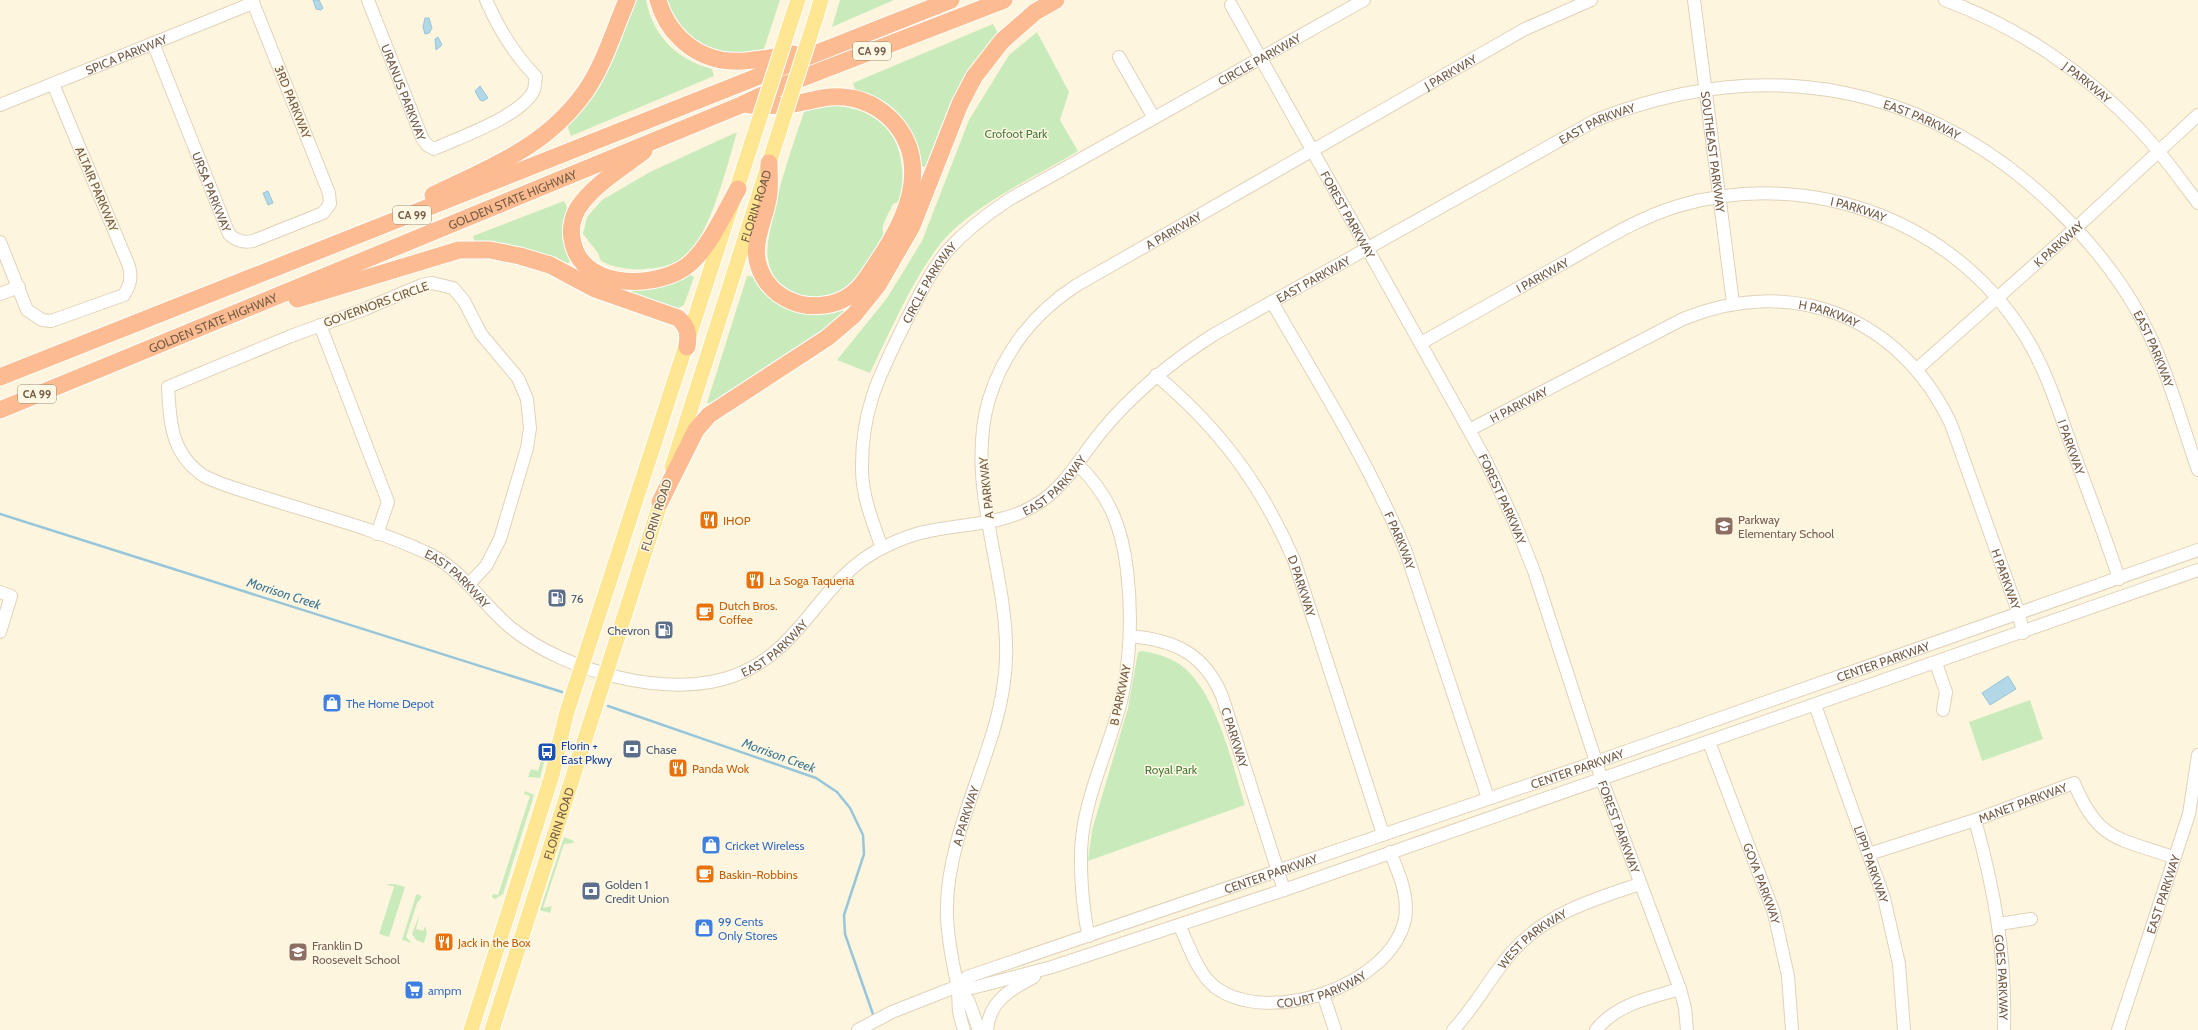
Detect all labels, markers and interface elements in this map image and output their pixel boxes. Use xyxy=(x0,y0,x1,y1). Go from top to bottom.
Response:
street label: CIRCLE PARKWAY xyxy=(1215,30,1303,88)
street label: SPICA PARKWAY xyxy=(83,31,169,77)
street label: URANUS PARKWAY xyxy=(378,42,430,143)
road number: CA 99 xyxy=(853,42,891,60)
street label: J PARKWAY xyxy=(1420,51,1479,93)
street label: J PARKWAY xyxy=(2059,57,2115,106)
street label: 3RD PARKWAY xyxy=(272,63,315,141)
street label: SOUTHEAST PARKWAY xyxy=(1698,90,1729,214)
street label: EAST PARKWAY xyxy=(1882,96,1963,142)
street label: EAST PARKWAY xyxy=(1556,99,1637,147)
park label: Crofoot Park xyxy=(985,126,1048,141)
street label: ALTAIR PARKWAY xyxy=(72,144,122,234)
street label: URSA PARKWAY xyxy=(189,149,235,234)
street label: GOLDEN STATE HIGHWAY xyxy=(446,166,579,232)
street label: FLORIN ROAD xyxy=(737,168,774,244)
street label: FOREST PARKWAY xyxy=(1318,168,1379,261)
street label: I PARKWAY xyxy=(1829,193,1889,225)
road number: CA 99 xyxy=(393,206,431,224)
street label: A PARKWAY xyxy=(1142,208,1204,252)
street label: K PARKWAY xyxy=(2030,217,2087,270)
street label: CIRCLE PARKWAY xyxy=(899,238,959,326)
street label: EAST PARKWAY xyxy=(1273,252,1353,306)
street label: I PARKWAY xyxy=(1513,254,1571,295)
street label: GOVERNORS CIRCLE xyxy=(321,278,431,330)
street label: GOLDEN STATE HIGHWAY xyxy=(146,289,279,356)
street label: H PARKWAY xyxy=(1798,296,1862,330)
street label: EAST PARKWAY xyxy=(2131,307,2177,389)
street label: H PARKWAY xyxy=(1487,383,1550,425)
road number: CA 99 xyxy=(18,385,56,403)
street label: I PARKWAY xyxy=(2055,417,2089,477)
street label: FOREST PARKWAY xyxy=(1476,451,1530,546)
street label: EAST PARKWAY xyxy=(1020,452,1089,518)
street label: A PARKWAY xyxy=(975,456,997,520)
street label: FLORIN ROAD xyxy=(637,477,675,553)
restaurant icon: IHOP xyxy=(698,509,720,531)
street label: F PARKWAY xyxy=(1382,509,1419,571)
place label: Parkway Elementary School xyxy=(1738,512,1834,541)
place label: IHOP xyxy=(723,513,751,528)
school or university icon: Parkway Elementary School xyxy=(1713,515,1735,537)
street label: EAST PARKWAY xyxy=(423,546,494,611)
street label: H PARKWAY xyxy=(1989,547,2024,611)
street label: D PARKWAY xyxy=(1285,553,1319,618)
restaurant icon: La Soga Taqueria xyxy=(744,569,766,591)
water label: Morrison Creek xyxy=(244,573,323,613)
place label: La Soga Taqueria xyxy=(769,573,854,588)
fuel station icon: 76 xyxy=(546,587,568,609)
place label: 76 xyxy=(571,591,584,606)
place label: Dutch Bros. Coffee xyxy=(719,598,777,627)
cafe icon: Dutch Bros. Coffee xyxy=(694,601,716,623)
street label: EAST PARKWAY xyxy=(738,616,811,679)
fuel station icon: Chevron xyxy=(653,619,675,641)
place label: Chevron xyxy=(607,623,650,638)
street label: CENTER PARKWAY xyxy=(1834,638,1932,684)
street label: B PARKWAY xyxy=(1106,663,1134,727)
shop icon: The Home Depot xyxy=(321,692,343,714)
place label: The Home Depot xyxy=(346,696,434,711)
street label: C PARKWAY xyxy=(1219,705,1252,769)
water label: Morrison Creek xyxy=(739,734,818,776)
place label: Florin + East Pkwy xyxy=(561,738,612,767)
bank icon: Chase xyxy=(621,738,643,760)
bus stop icon: Florin + East Pkwy xyxy=(536,741,558,763)
place label: Chase xyxy=(646,742,677,757)
street label: CENTER PARKWAY xyxy=(1529,745,1626,791)
restaurant icon: Panda Wok xyxy=(667,757,689,779)
place label: Panda Wok xyxy=(692,761,750,776)
park label: Royal Park xyxy=(1145,762,1198,777)
street label: FOREST PARKWAY xyxy=(1595,778,1644,875)
street label: MANET PARKWAY xyxy=(1976,779,2069,826)
street label: A PARKWAY xyxy=(949,784,982,847)
street label: FLORIN ROAD xyxy=(539,785,577,861)
street label: LIPPI PARKWAY xyxy=(1851,824,1892,904)
shop icon: Cricket Wireless xyxy=(700,834,722,856)
place label: Cricket Wireless xyxy=(725,838,805,853)
street label: GOYA PARKWAY xyxy=(1740,841,1784,925)
street label: CENTER PARKWAY xyxy=(1222,850,1319,896)
street label: EAST PARKWAY xyxy=(2143,852,2183,936)
cafe icon: Baskin-Robbins xyxy=(694,863,716,885)
place label: Baskin-Robbins xyxy=(719,867,798,882)
place label: Golden 1 Credit Union xyxy=(605,877,669,906)
bank icon: Golden 1 Credit Union xyxy=(580,880,602,902)
street label: WEST PARKWAY xyxy=(1494,905,1569,971)
place label: 99 Cents Only Stores xyxy=(718,914,778,943)
shop icon: 99 Cents Only Stores xyxy=(693,917,715,939)
restaurant icon: Jack in the Box xyxy=(433,931,455,953)
street label: GOES PARKWAY xyxy=(1992,933,2012,1020)
place label: Jack in the Box xyxy=(457,935,531,950)
place label: Franklin D Roosevelt School xyxy=(312,938,400,967)
school or university icon: Franklin D Roosevelt School xyxy=(287,941,309,963)
street label: COURT PARKWAY xyxy=(1276,967,1369,1010)
supermarket icon: ampm xyxy=(403,979,425,1001)
place label: ampm xyxy=(428,983,462,998)

